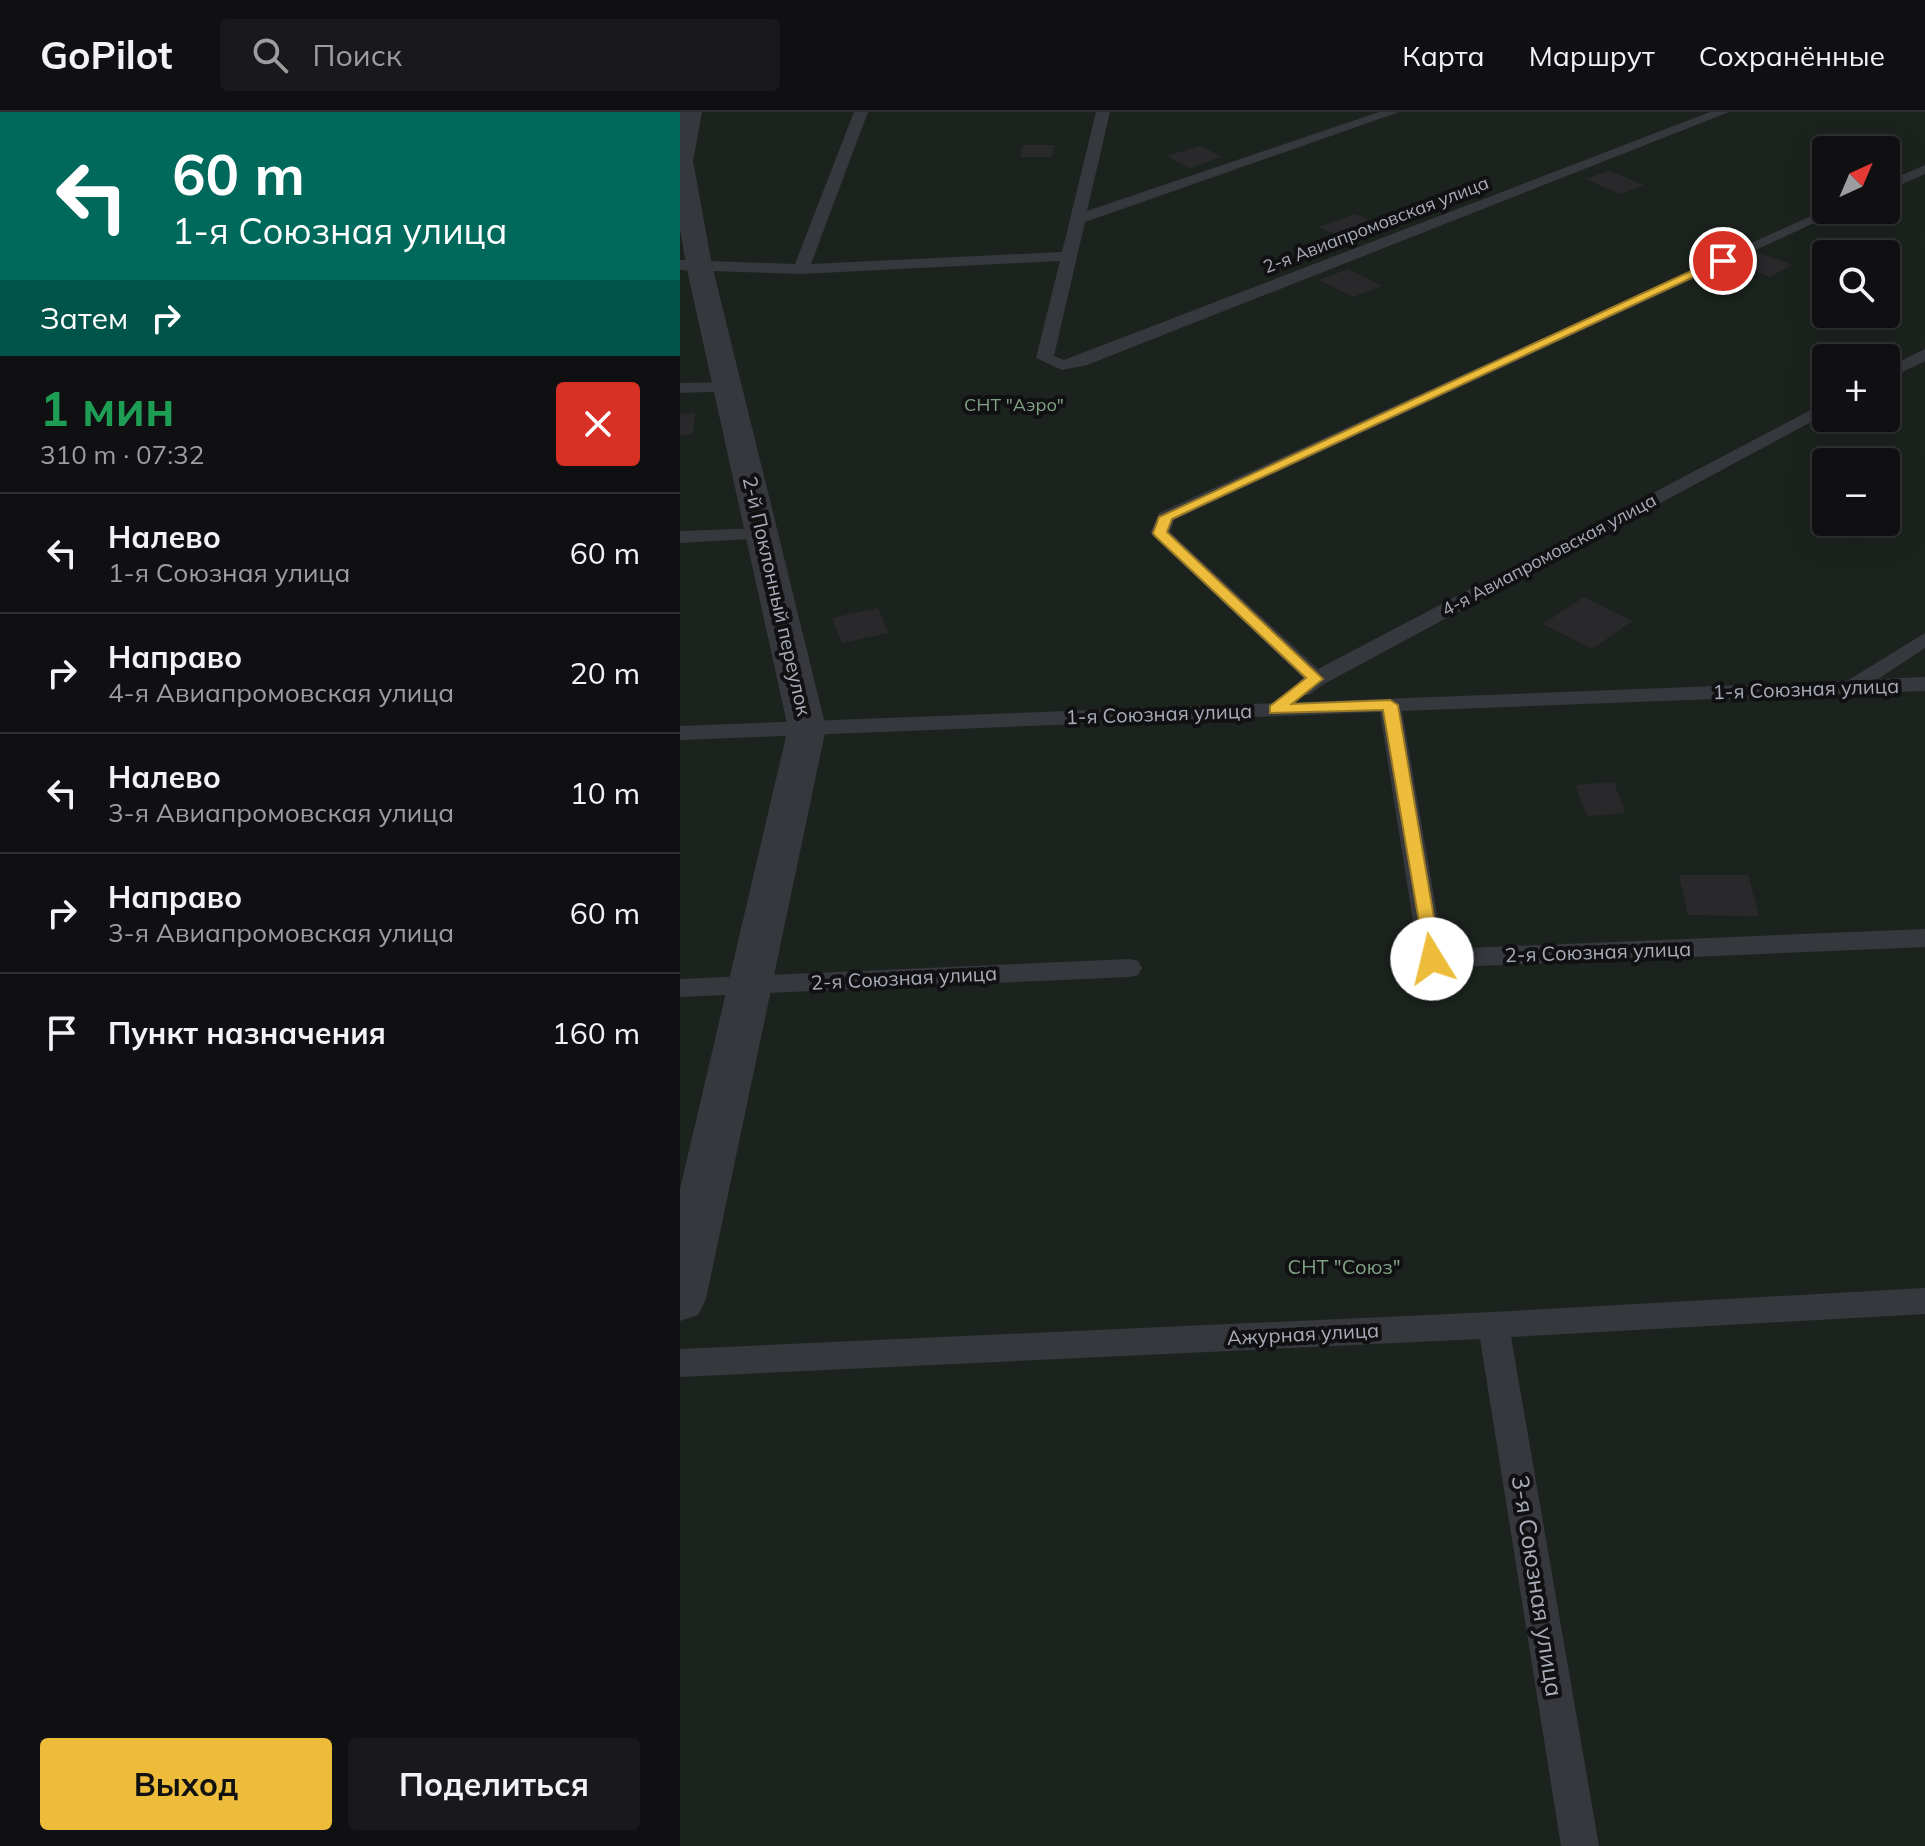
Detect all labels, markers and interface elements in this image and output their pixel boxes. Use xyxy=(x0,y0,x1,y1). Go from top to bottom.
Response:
search box xyxy=(220,19,780,91)
text: GoPilot xyxy=(40,31,172,79)
icon: search xyxy=(248,33,292,77)
text: Поиск xyxy=(312,36,402,74)
text: Карта xyxy=(1402,38,1485,73)
text: Маршрут xyxy=(1529,38,1655,73)
text: Сохранённые xyxy=(1699,38,1885,73)
north arrow xyxy=(1812,136,1900,224)
map controls xyxy=(1812,136,1900,536)
text: 60 m xyxy=(172,139,305,209)
icon: left xyxy=(40,144,144,248)
street label: 2-я Авиапромовская улица xyxy=(1260,171,1492,278)
text: 1-я Союзная улица xyxy=(172,208,508,253)
pin xyxy=(1689,227,1757,295)
icon: arrive xyxy=(1701,239,1745,283)
button: search xyxy=(1812,240,1900,328)
icon: right xyxy=(144,296,188,340)
text: Затем xyxy=(40,299,128,337)
button: + xyxy=(1812,344,1900,432)
text: 1 мин xyxy=(40,378,175,438)
button: close xyxy=(556,382,640,466)
park label: СНТ "Аэро" xyxy=(964,393,1064,416)
text: 310 m · 07:32 xyxy=(40,438,204,471)
button: − xyxy=(1812,448,1900,536)
street label: 2-й Поклонный переулок xyxy=(738,474,817,718)
street label: 4-я Авиапромовская улица xyxy=(1438,488,1660,621)
text: Налево xyxy=(108,518,221,556)
icon: left xyxy=(40,531,84,575)
text: 60 m xyxy=(570,534,640,572)
text: 1-я Союзная улица xyxy=(108,556,350,589)
text: Направо xyxy=(108,638,242,676)
icon: right xyxy=(40,651,84,695)
text: 20 m xyxy=(570,654,640,692)
street label: 1-я Союзная улица xyxy=(1712,673,1900,704)
text: 4-я Авиапромовская улица xyxy=(108,676,454,709)
street label: 1-я Союзная улица xyxy=(1065,698,1253,729)
text: Налево xyxy=(108,758,221,796)
icon: left xyxy=(40,771,84,815)
text: 10 m xyxy=(570,774,640,812)
text: 3-я Авиапромовская улица xyxy=(108,796,454,829)
text: Направо xyxy=(108,878,242,916)
icon: right xyxy=(40,891,84,935)
text: 60 m xyxy=(570,894,640,932)
text: 3-я Авиапромовская улица xyxy=(108,916,454,949)
position arrow xyxy=(1390,917,1474,1001)
street label: 2-я Союзная улица xyxy=(1504,936,1692,967)
street label: 2-я Союзная улица xyxy=(810,960,998,995)
icon: arrive xyxy=(40,1011,84,1055)
text: Пункт назначения xyxy=(108,1014,386,1052)
text: 160 m xyxy=(552,1014,640,1052)
park label: СНТ "Союз" xyxy=(1288,1254,1400,1279)
street label: Ажурная улица xyxy=(1226,1317,1380,1350)
street label: 3-я Союзная улица xyxy=(1506,1473,1570,1699)
button: Выход xyxy=(40,1738,332,1830)
button: Поделиться xyxy=(348,1738,640,1830)

